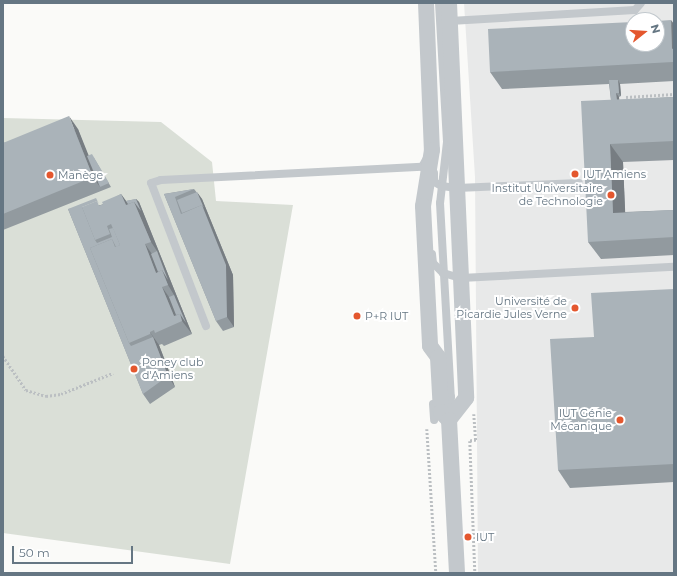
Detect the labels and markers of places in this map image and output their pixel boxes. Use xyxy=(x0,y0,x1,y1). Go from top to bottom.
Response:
place label: IUT Amiens xyxy=(583,167,646,181)
place label: Manège xyxy=(58,168,103,182)
marker: IUT Amiens xyxy=(570,169,580,179)
marker: Manège xyxy=(45,170,55,180)
place label: Institut Universitaire de Technologie xyxy=(492,182,603,208)
marker: Institut Universitaire de Technologie xyxy=(606,190,616,200)
place label: Université de Picardie Jules Verne xyxy=(456,295,567,321)
marker: Université de Picardie Jules Verne xyxy=(570,303,580,313)
place label: P+R IUT xyxy=(365,309,408,323)
marker: P+R IUT xyxy=(352,311,362,321)
place label: Poney club d'Amiens xyxy=(142,356,203,382)
marker: Poney club d'Amiens xyxy=(129,364,139,374)
place label: IUT Génie Mécanique xyxy=(550,407,612,433)
marker: IUT Génie Mécanique xyxy=(615,415,625,425)
place label: IUT xyxy=(476,530,494,544)
marker: IUT xyxy=(463,532,473,542)

